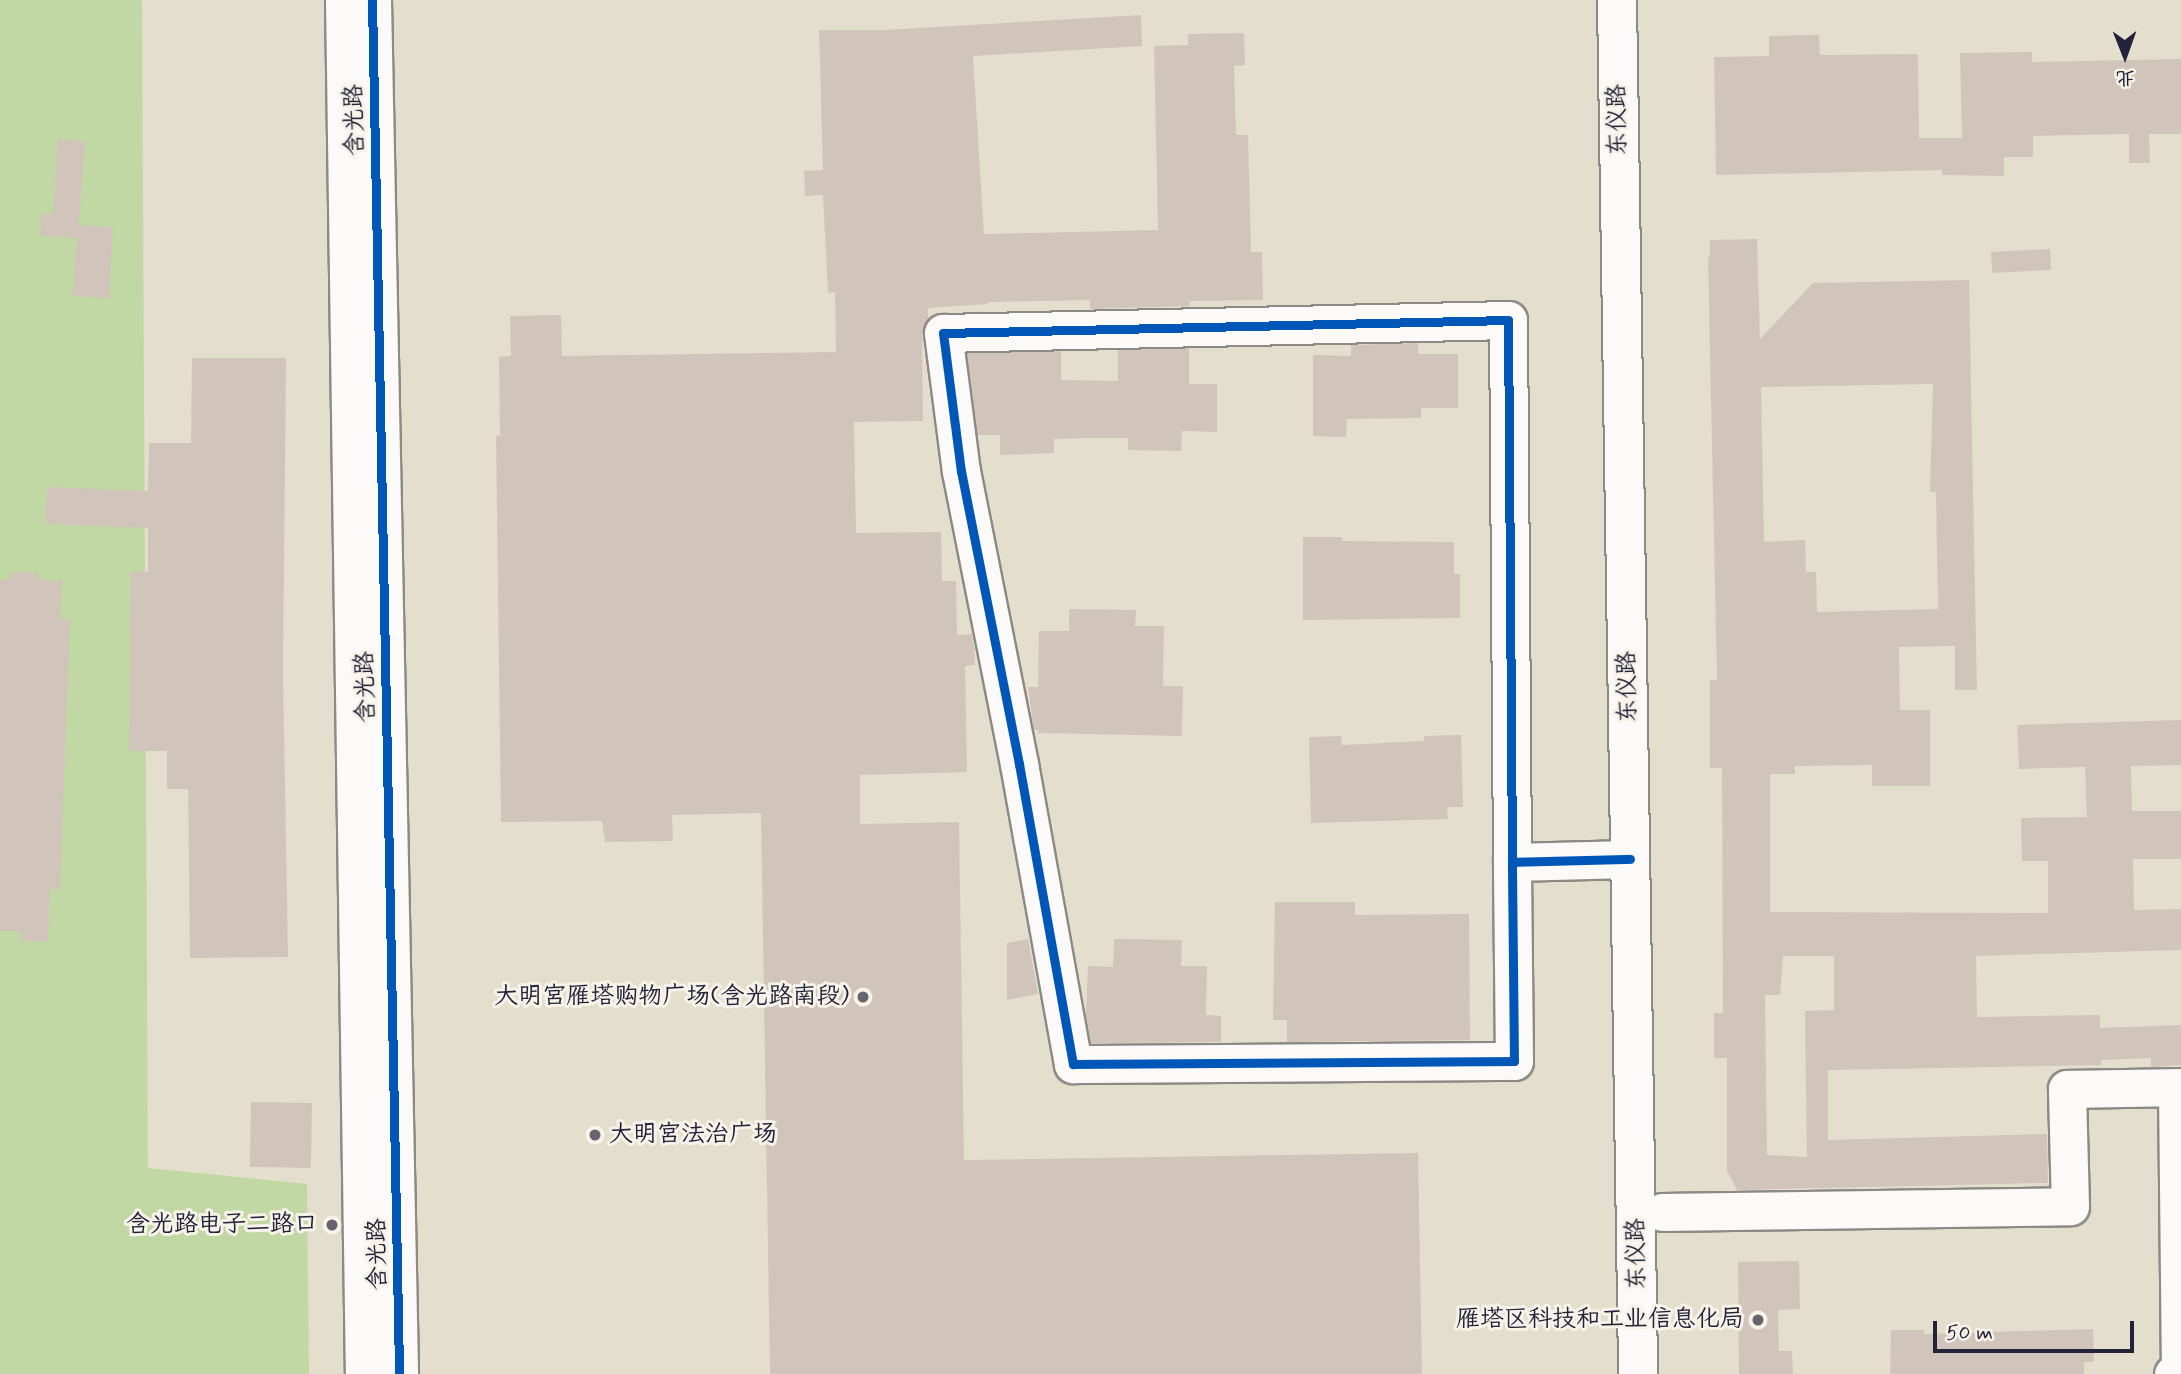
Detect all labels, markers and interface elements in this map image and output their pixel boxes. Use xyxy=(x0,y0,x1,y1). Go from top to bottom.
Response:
north arrow xyxy=(2090,21,2160,91)
text: 北 xyxy=(2116,65,2135,90)
street label: 含光路 xyxy=(340,84,370,156)
street label: 东仪路 xyxy=(1603,84,1633,156)
street label: 含光路 xyxy=(351,651,381,723)
street label: 东仪路 xyxy=(1613,651,1643,723)
place label: 大明宫雁塔购物广场(含光路南段) xyxy=(494,983,849,1011)
marker: 大明宫雁塔购物广场(含光路南段) xyxy=(855,989,871,1005)
place label: 大明宫法治广场 xyxy=(609,1121,777,1149)
marker: 大明宫法治广场 xyxy=(587,1127,603,1143)
place label: 含光路电子二路口 xyxy=(126,1211,318,1239)
marker: 含光路电子二路口 xyxy=(324,1217,340,1233)
street label: 含光路 xyxy=(363,1218,393,1290)
street label: 东仪路 xyxy=(1622,1218,1652,1290)
place label: 雁塔区科技和工业信息化局 xyxy=(1456,1306,1744,1334)
scale bar xyxy=(1936,1308,2137,1352)
marker: 雁塔区科技和工业信息化局 xyxy=(1750,1312,1766,1328)
text: 50 m xyxy=(1946,1319,1993,1347)

